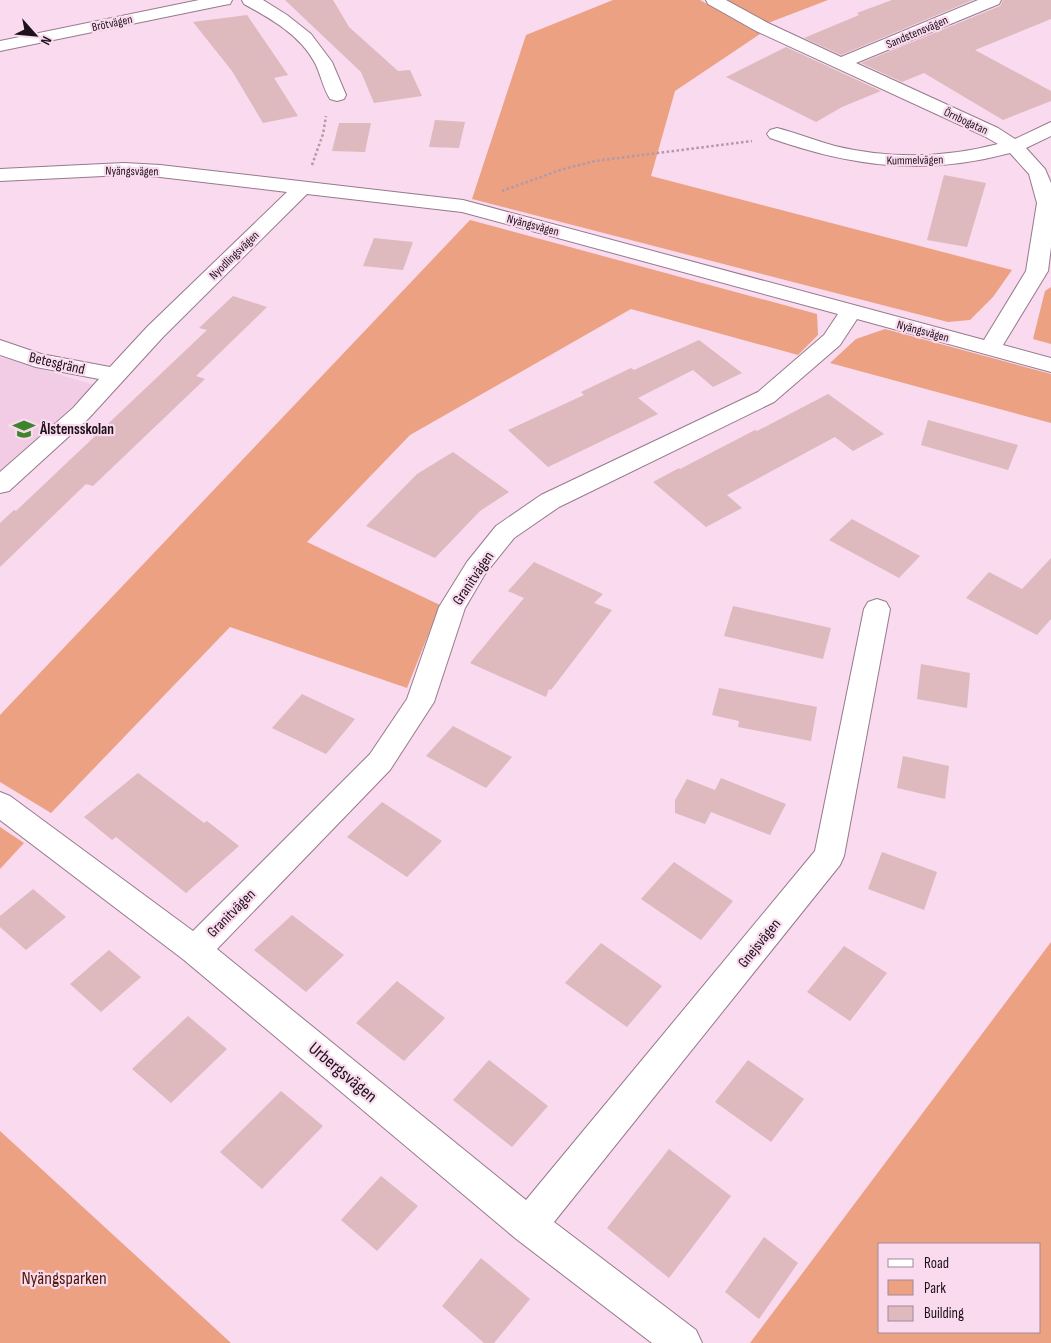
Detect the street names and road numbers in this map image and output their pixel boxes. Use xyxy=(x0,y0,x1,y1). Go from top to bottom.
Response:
street label: Brötvägen xyxy=(90,12,134,35)
street label: Sandstensvägen xyxy=(884,13,950,52)
street label: Örnbogatan xyxy=(941,105,990,138)
street label: Kummelvägen xyxy=(887,153,943,168)
street label: Nyängsvägen xyxy=(105,164,159,179)
street label: Nyängsvägen xyxy=(505,211,560,240)
street label: Nyodlingsvägen xyxy=(206,228,262,283)
street label: Nyängsvägen xyxy=(895,317,950,346)
street label: Betesgränd xyxy=(27,348,87,379)
street label: Granitvägen xyxy=(449,548,498,609)
street label: Granitvägen xyxy=(203,885,260,942)
street label: Gnejsvägen xyxy=(734,915,785,972)
street label: Urbergsvägen xyxy=(304,1038,381,1107)

